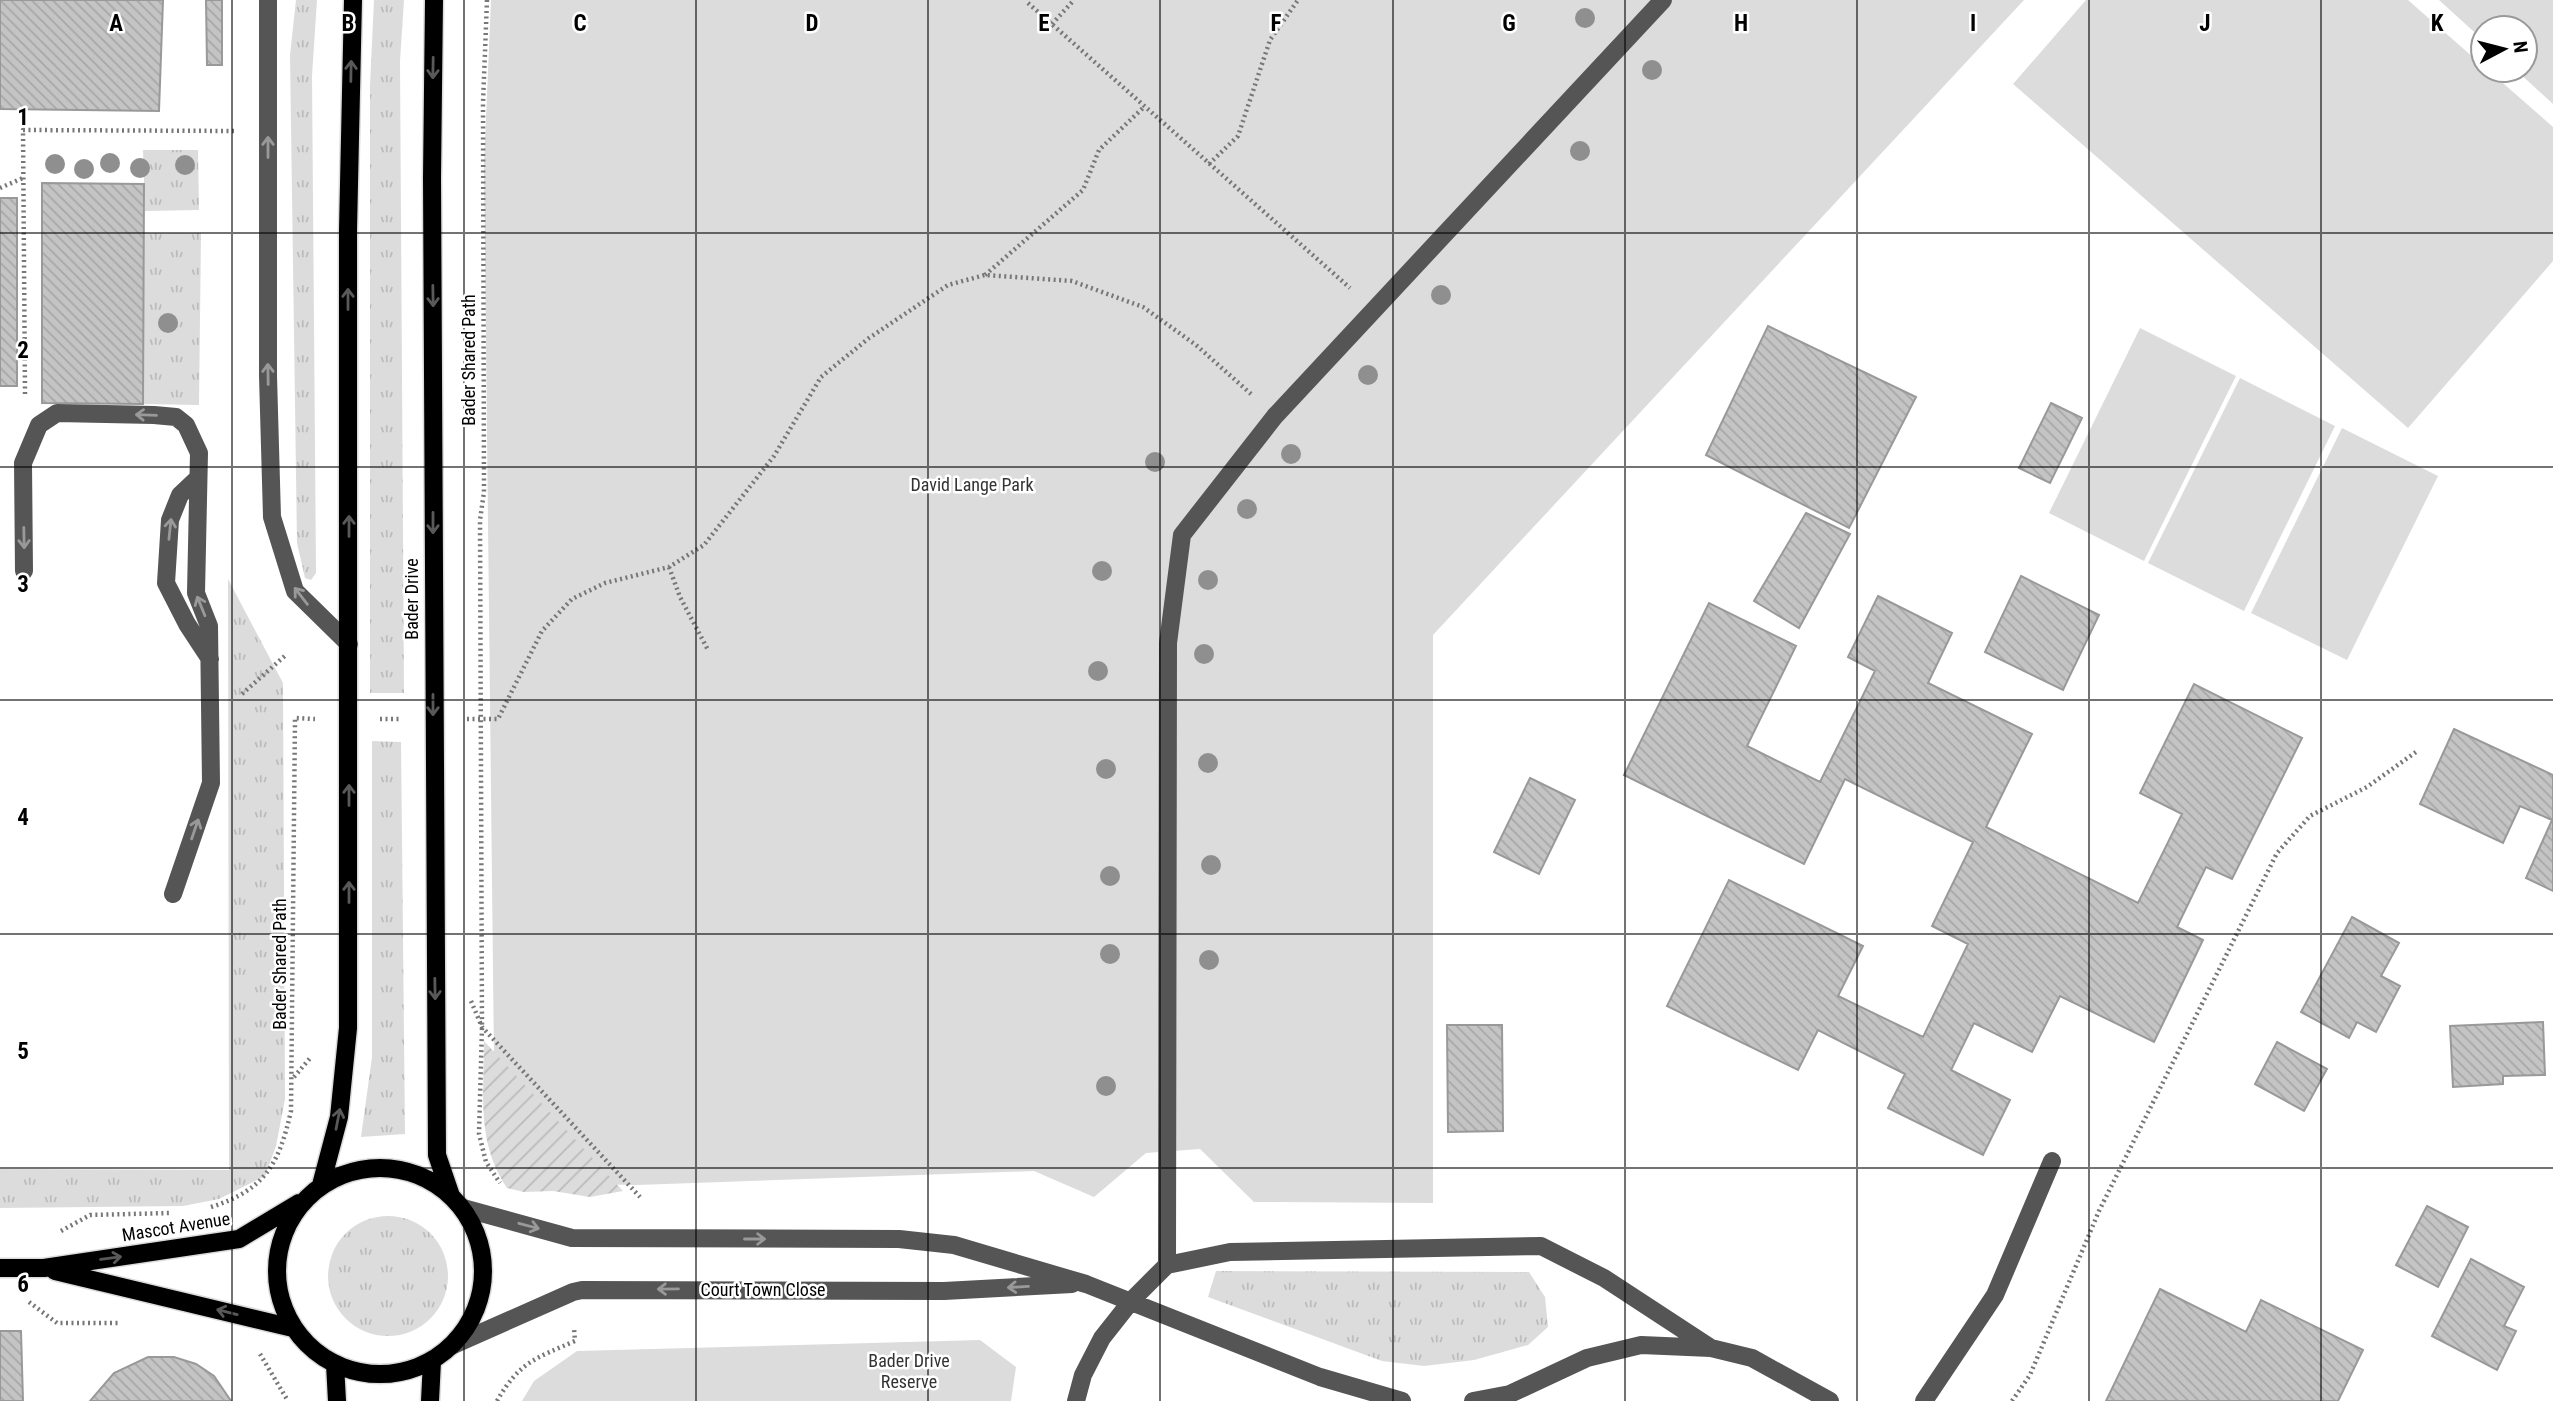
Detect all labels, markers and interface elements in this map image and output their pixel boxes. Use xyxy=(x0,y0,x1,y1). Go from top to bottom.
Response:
text: A xyxy=(109,10,123,37)
text: B xyxy=(342,10,354,37)
text: C xyxy=(573,10,587,37)
text: D xyxy=(806,10,819,37)
text: E xyxy=(1038,10,1050,37)
text: F xyxy=(1271,10,1282,37)
text: G xyxy=(1502,10,1516,37)
text: H xyxy=(1734,10,1748,37)
text: I xyxy=(1970,10,1976,37)
text: J xyxy=(2199,10,2211,37)
text: K xyxy=(2431,10,2444,37)
north arrow xyxy=(2469,14,2539,84)
text: N xyxy=(2508,40,2533,54)
one-way arrow xyxy=(426,56,440,79)
one-way arrow xyxy=(345,60,358,83)
text: 1 xyxy=(17,104,29,131)
one-way arrow xyxy=(261,136,275,159)
one-way arrow xyxy=(426,284,440,307)
one-way arrow xyxy=(341,288,355,311)
street label: Bader Shared Path xyxy=(458,294,479,426)
text: 2 xyxy=(17,337,29,364)
one-way arrow xyxy=(261,363,275,386)
one-way arrow xyxy=(135,408,158,422)
park label: David Lange Park xyxy=(910,474,1034,495)
one-way arrow xyxy=(426,511,440,534)
one-way arrow xyxy=(342,515,356,538)
one-way arrow xyxy=(164,518,177,541)
one-way arrow xyxy=(17,526,31,549)
street label: Bader Drive xyxy=(401,558,422,640)
text: 3 xyxy=(17,571,29,598)
one-way arrow xyxy=(293,587,308,605)
one-way arrow xyxy=(194,596,207,617)
one-way arrow xyxy=(426,693,440,716)
one-way arrow xyxy=(342,784,356,807)
text: 4 xyxy=(17,804,29,831)
one-way arrow xyxy=(190,819,202,841)
one-way arrow xyxy=(343,881,356,904)
street label: Bader Shared Path xyxy=(269,898,290,1030)
one-way arrow xyxy=(428,977,442,1000)
text: 5 xyxy=(17,1038,29,1065)
one-way arrow xyxy=(331,1108,345,1131)
street label: Mascot Avenue xyxy=(120,1208,231,1245)
one-way arrow xyxy=(518,1221,540,1234)
one-way arrow xyxy=(743,1232,766,1246)
one-way arrow xyxy=(99,1252,122,1265)
text: 6 xyxy=(17,1271,29,1298)
street label: Court Town Close xyxy=(700,1279,826,1300)
one-way arrow xyxy=(1008,1281,1030,1294)
one-way arrow xyxy=(657,1283,680,1296)
one-way arrow xyxy=(216,1305,239,1318)
park label: Bader Drive Reserve xyxy=(868,1350,950,1392)

